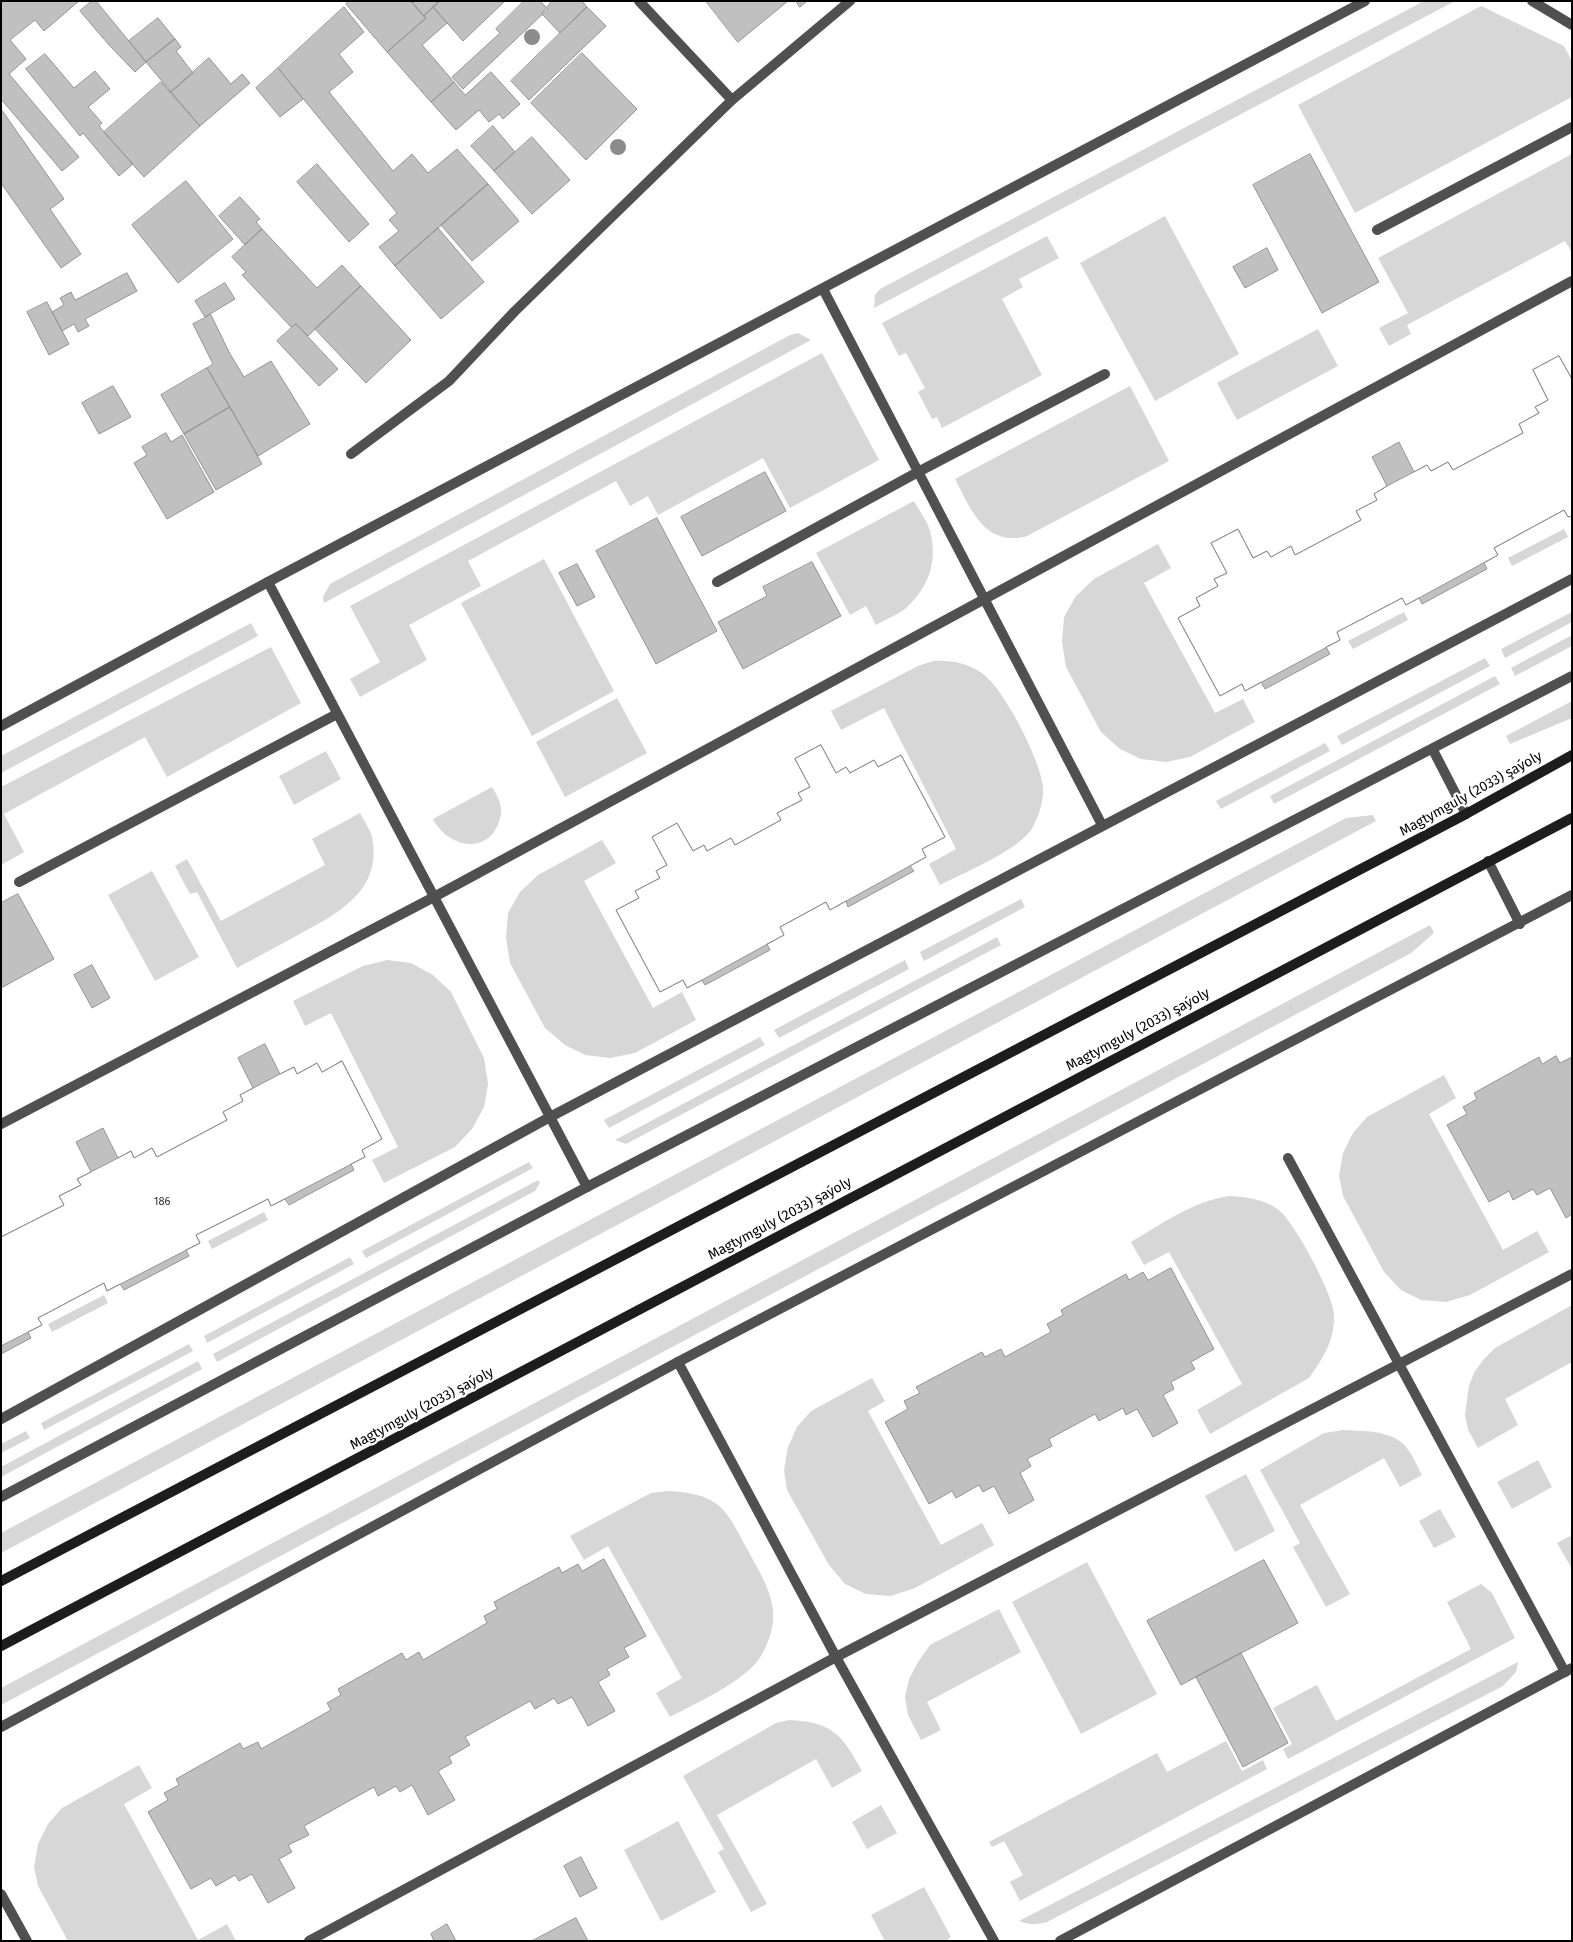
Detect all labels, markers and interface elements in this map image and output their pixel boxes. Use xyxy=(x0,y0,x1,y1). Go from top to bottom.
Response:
street label: Magtymguly (2033) şaýoly xyxy=(1397,748,1545,840)
street label: Magtymguly (2033) şaýoly xyxy=(1063,985,1213,1075)
street label: Magtymguly (2033) şaýoly xyxy=(705,1174,855,1264)
house number: 186 xyxy=(154,1195,170,1209)
street label: Magtymguly (2033) şaýoly xyxy=(347,1364,497,1454)

